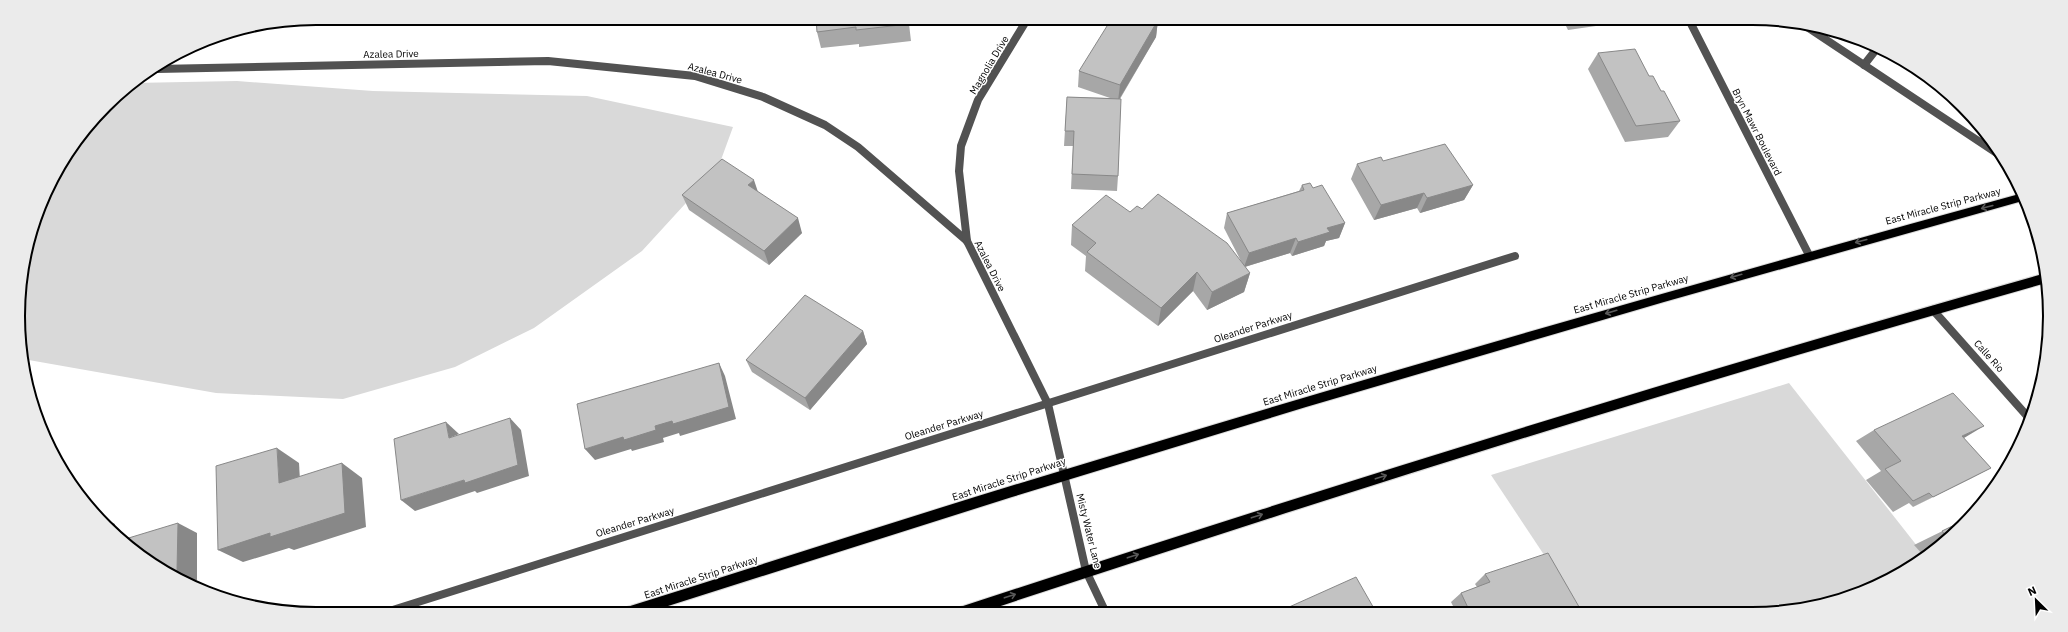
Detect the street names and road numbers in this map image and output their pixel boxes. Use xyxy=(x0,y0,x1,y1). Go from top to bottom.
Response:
street label: Magnolia Drive xyxy=(966,33,1012,97)
street label: Azalea Drive xyxy=(363,47,419,61)
street label: Azalea Drive xyxy=(686,60,744,87)
street label: Bryn Mawr Boulevard xyxy=(1729,86,1785,178)
street label: East Miracle Strip Parkway xyxy=(1884,184,2002,228)
street label: Azalea Drive xyxy=(972,238,1009,294)
street label: East Miracle Strip Parkway xyxy=(1572,271,1690,317)
street label: Oleander Parkway xyxy=(1212,308,1294,346)
street label: Calle Rio xyxy=(1971,337,2007,375)
street label: East Miracle Strip Parkway xyxy=(1261,361,1379,409)
street label: Oleander Parkway xyxy=(903,407,985,443)
street label: East Miracle Strip Parkway xyxy=(951,454,1068,504)
street label: Misty Water Lane xyxy=(1073,492,1105,570)
street label: Oleander Parkway xyxy=(594,504,676,540)
street label: East Miracle Strip Parkway xyxy=(643,552,760,602)

